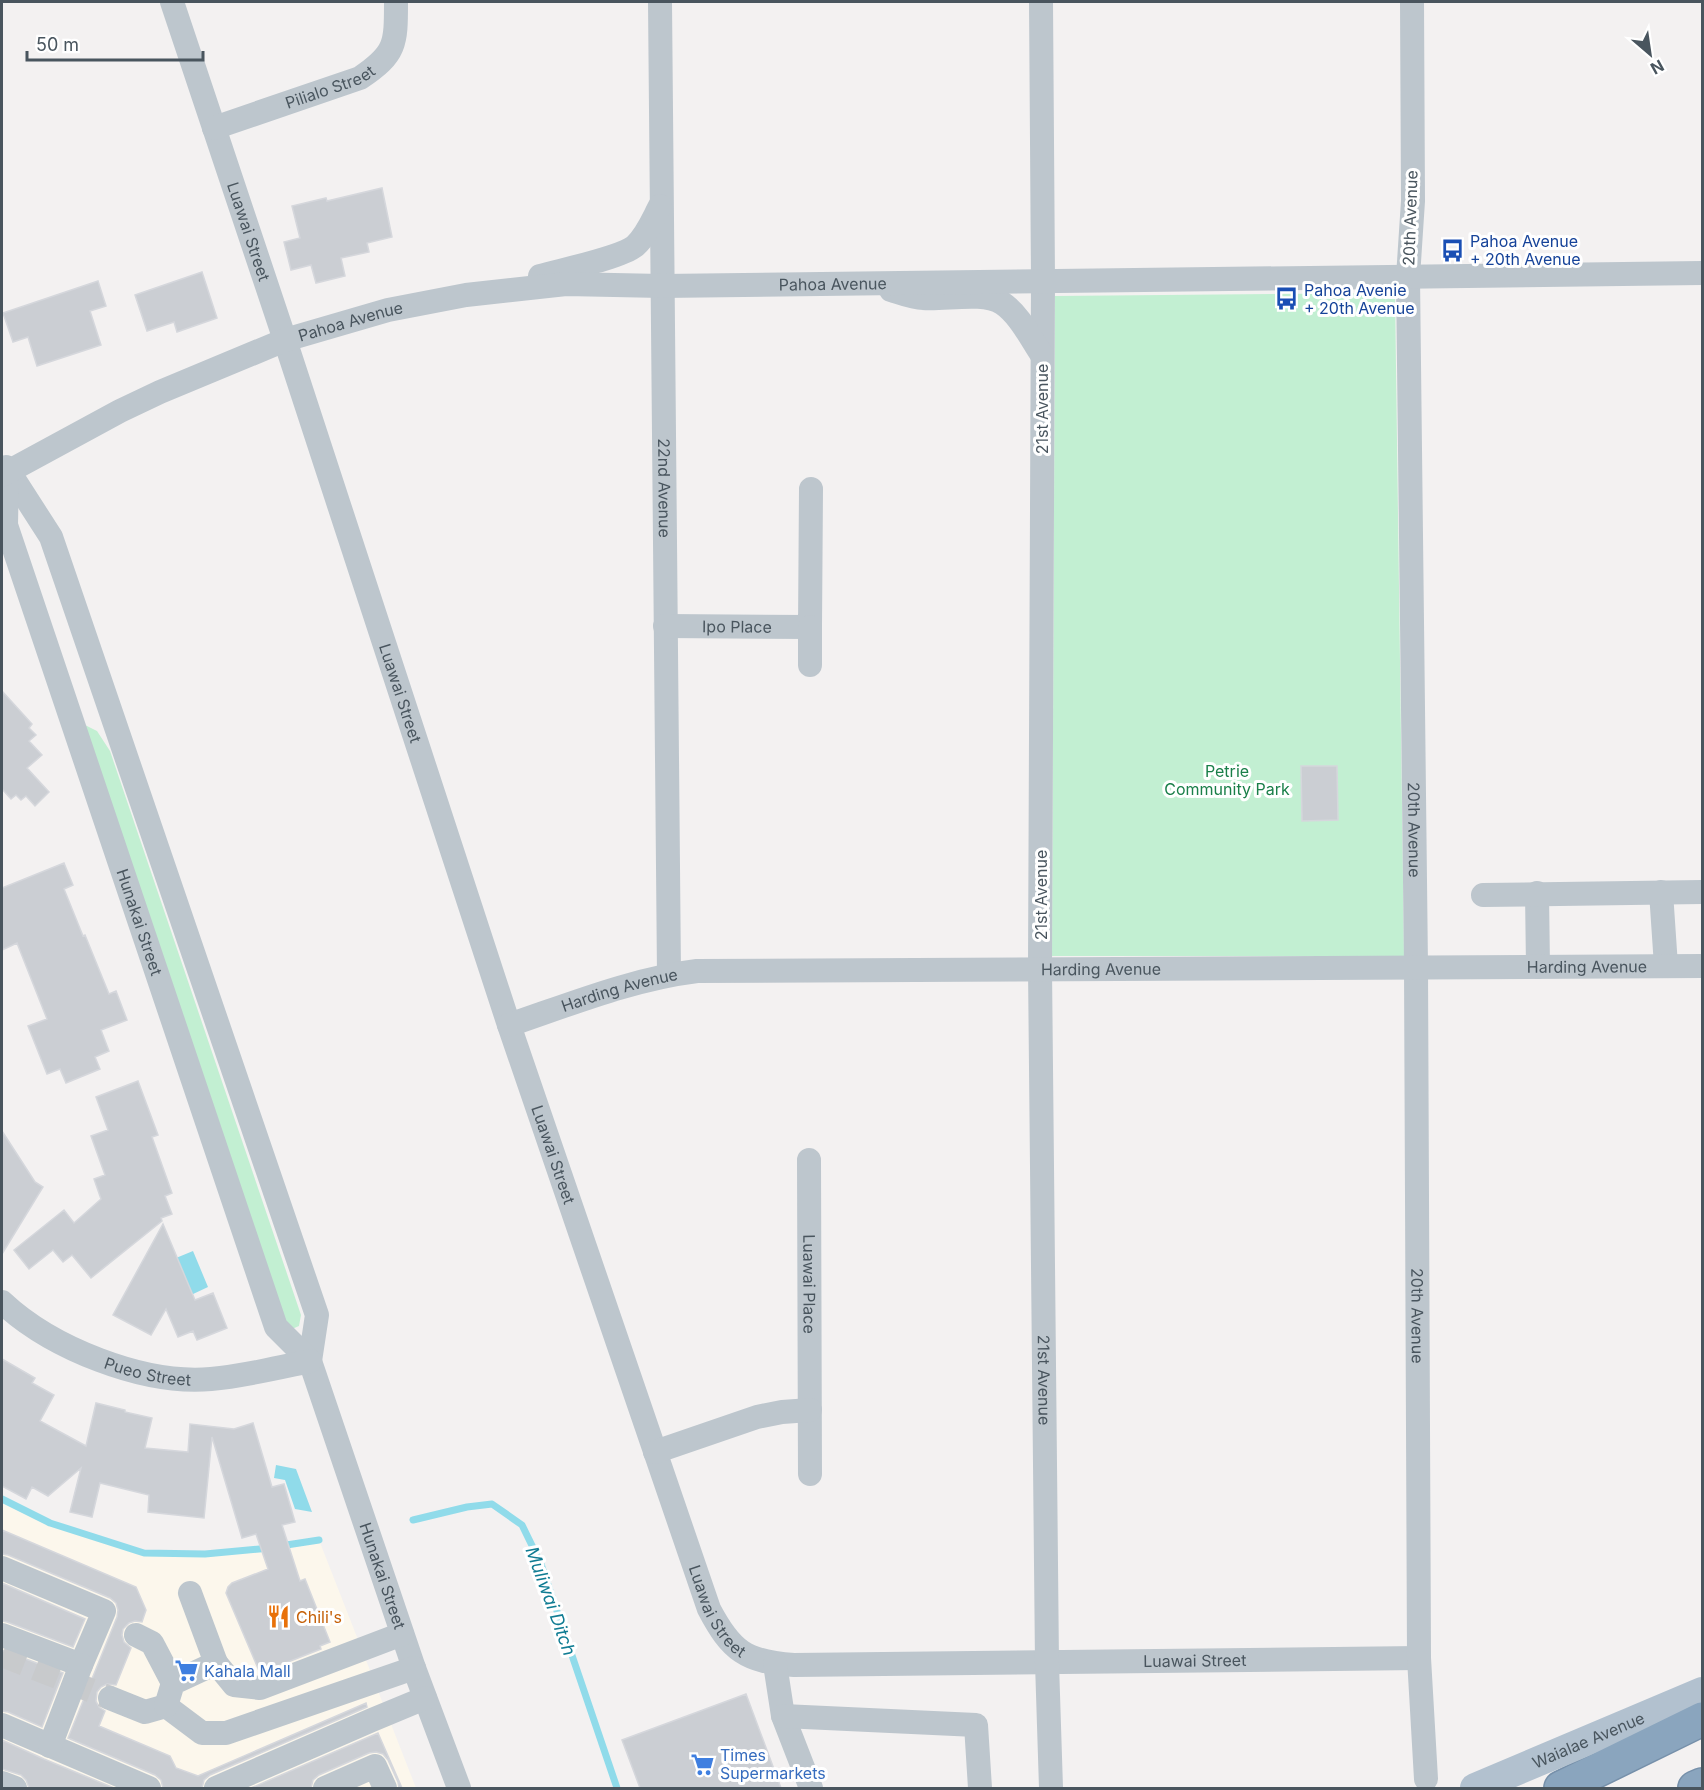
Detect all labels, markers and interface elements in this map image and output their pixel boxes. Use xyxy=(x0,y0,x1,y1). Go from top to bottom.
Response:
scale bar xyxy=(27,24,202,62)
north arrow xyxy=(1620,24,1680,84)
text: 50 m xyxy=(36,34,79,55)
text: N xyxy=(1647,55,1667,79)
street label: Pilialo Street xyxy=(283,61,379,113)
street label: 20th Avenue xyxy=(1398,170,1422,266)
street label: Luawai Street xyxy=(223,179,275,284)
place label: Pahoa Avenue + 20th Avenue xyxy=(1470,231,1581,269)
bus stop icon: Pahoa Avenue + 20th Avenue xyxy=(1439,237,1465,263)
street label: Pahoa Avenue xyxy=(779,273,887,295)
place label: Pahoa Avenie + 20th Avenue xyxy=(1304,280,1415,318)
bus stop icon: Pahoa Avenie + 20th Avenue xyxy=(1273,286,1299,312)
street label: Pahoa Avenue xyxy=(296,297,404,346)
street label: 21st Avenue xyxy=(1032,364,1052,454)
street label: 22nd Avenue xyxy=(654,438,675,538)
street label: Ipo Place xyxy=(702,616,772,637)
street label: Luawai Street xyxy=(375,641,426,745)
park label: Petrie Community Park xyxy=(1164,761,1290,799)
street label: 20th Avenue xyxy=(1404,782,1425,878)
street label: 21st Avenue xyxy=(1031,850,1051,940)
street label: Hunakai Street xyxy=(112,866,167,978)
street label: Harding Avenue xyxy=(1527,956,1647,977)
street label: Harding Avenue xyxy=(1041,959,1161,979)
street label: Harding Avenue xyxy=(558,964,679,1016)
street label: Luawai Street xyxy=(527,1103,580,1207)
street label: Luawai Place xyxy=(799,1234,820,1334)
street label: 20th Avenue xyxy=(1407,1268,1428,1364)
street label: 21st Avenue xyxy=(1034,1335,1055,1425)
street label: Pueo Street xyxy=(102,1353,191,1390)
street label: Hunakai Street xyxy=(355,1520,410,1632)
water label: Muliwai Ditch xyxy=(522,1544,580,1658)
street label: Luawai Street xyxy=(685,1562,750,1662)
restaurant icon: Chili's xyxy=(265,1604,291,1630)
place label: Chili's xyxy=(296,1607,342,1627)
street label: Luawai Street xyxy=(1143,1650,1246,1671)
supermarket icon: Kahala Mall xyxy=(173,1658,199,1684)
place label: Kahala Mall xyxy=(204,1661,291,1681)
street label: Waialae Avenue xyxy=(1529,1708,1647,1773)
place label: Times Supermarkets xyxy=(720,1745,826,1783)
supermarket icon: Times Supermarkets xyxy=(689,1751,715,1777)

